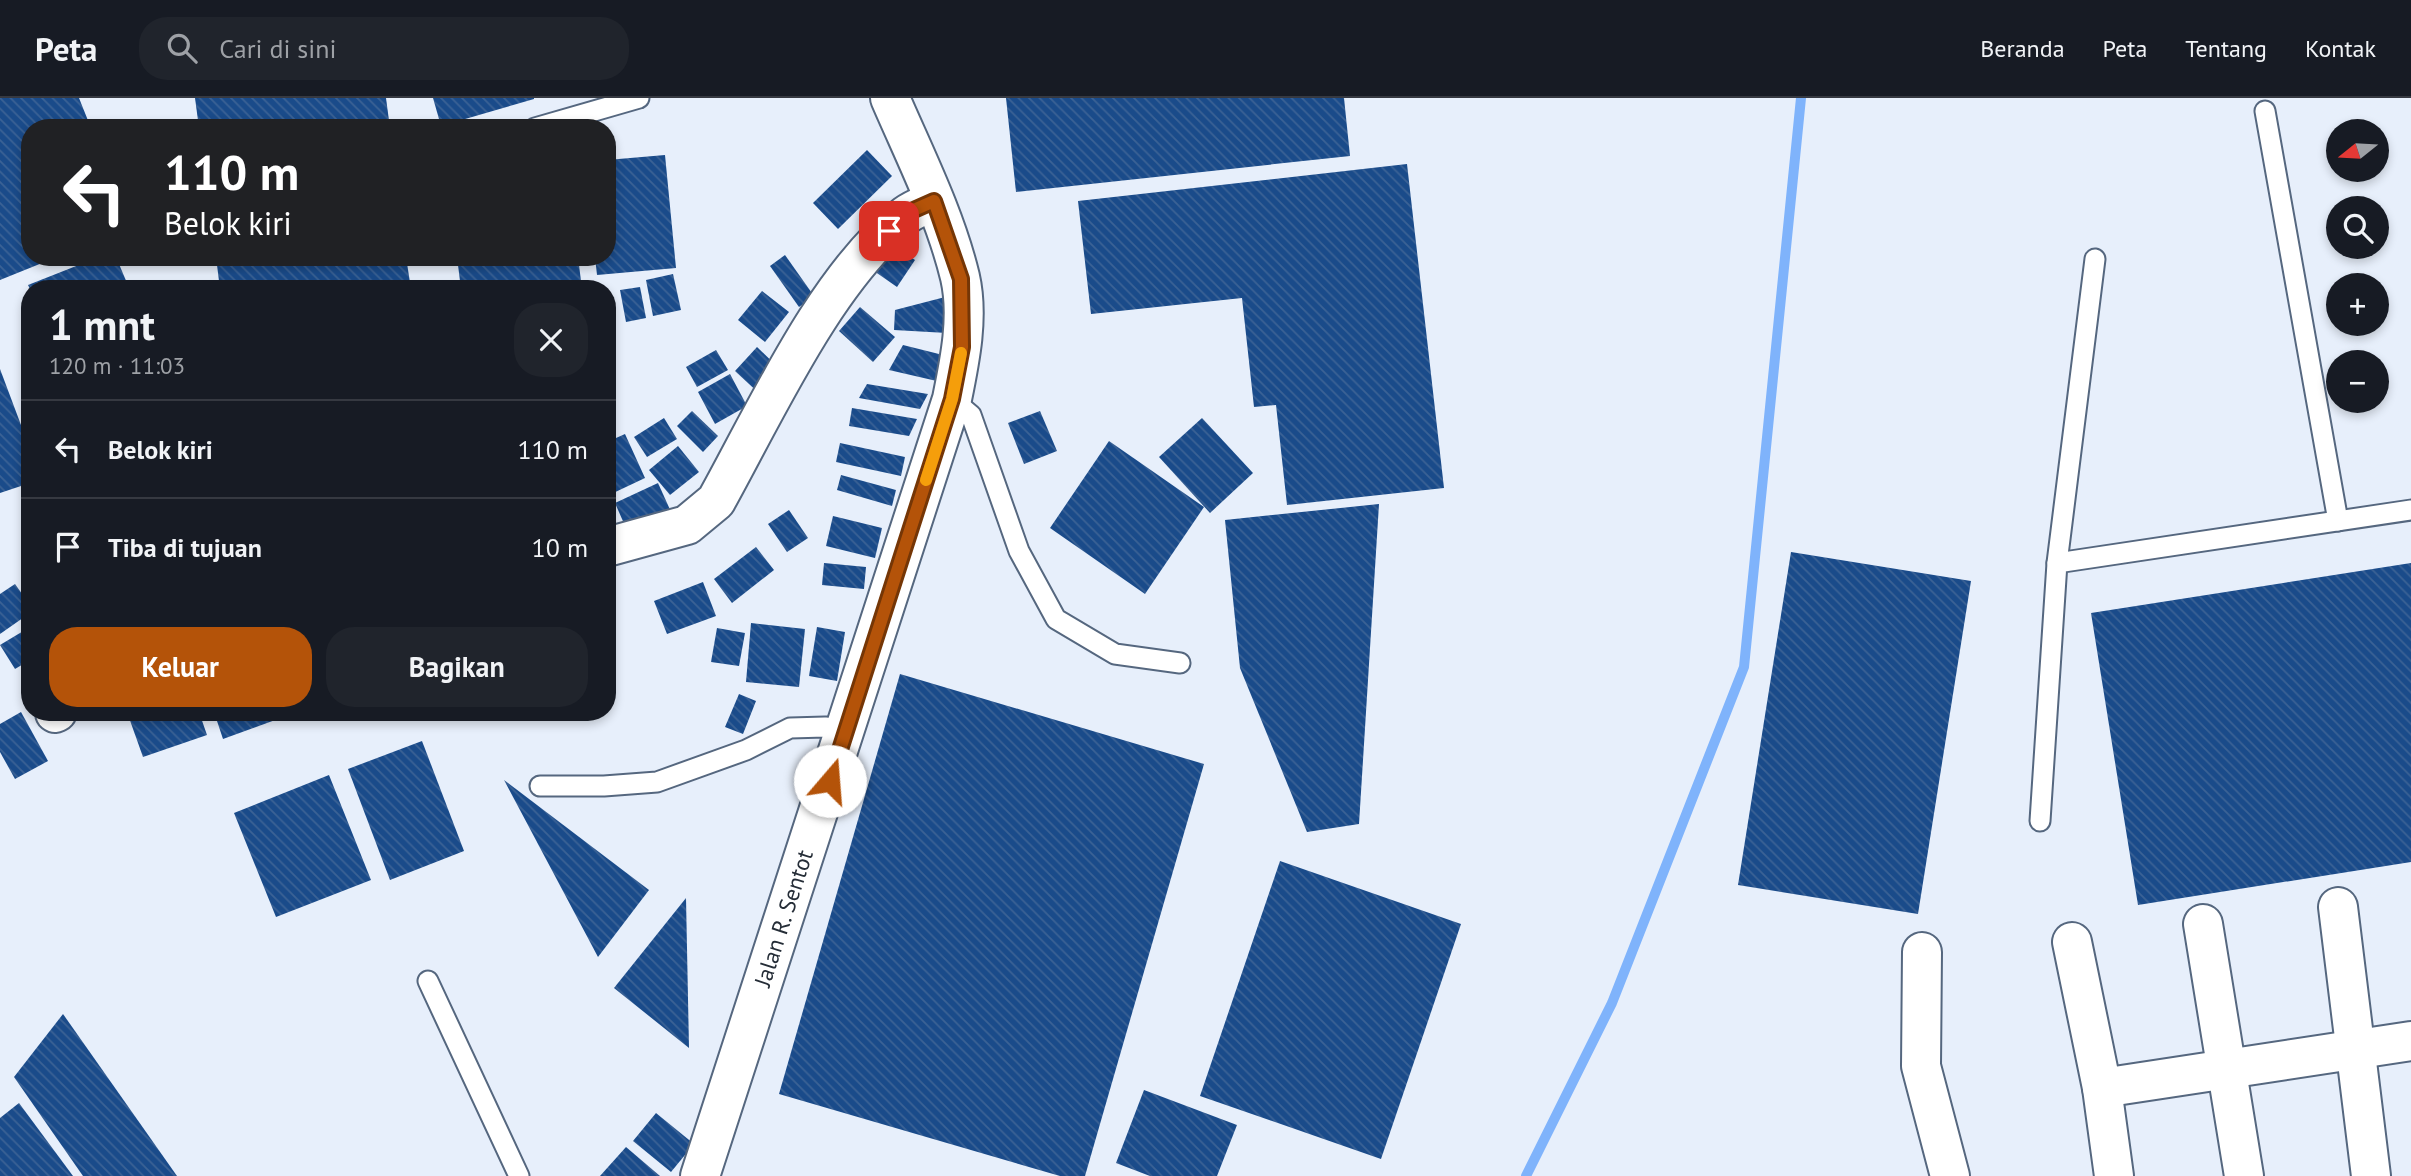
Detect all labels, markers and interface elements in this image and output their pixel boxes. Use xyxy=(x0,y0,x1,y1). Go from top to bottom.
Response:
search box xyxy=(139,17,629,80)
text: Peta xyxy=(35,27,97,70)
icon: search xyxy=(163,29,201,67)
text: Cari di sini xyxy=(219,32,336,65)
text: Beranda xyxy=(1980,33,2065,64)
text: Peta xyxy=(2103,33,2147,64)
text: Tentang xyxy=(2185,33,2267,64)
text: Kontak xyxy=(2305,33,2376,64)
north arrow xyxy=(2326,119,2389,182)
map controls xyxy=(2326,119,2389,413)
text: 110 m xyxy=(164,140,299,204)
icon: left xyxy=(49,147,140,238)
button: search xyxy=(2326,196,2389,259)
pin xyxy=(859,201,919,261)
text: Belok kiri xyxy=(164,202,292,244)
icon: arrive xyxy=(870,212,908,250)
button: + xyxy=(2326,273,2389,336)
text: 1 mnt xyxy=(49,297,155,352)
button: close xyxy=(514,303,588,377)
button: − xyxy=(2326,350,2389,413)
text: 120 m · 11:03 xyxy=(49,351,185,380)
icon: left xyxy=(49,430,87,468)
text: Belok kiri xyxy=(108,433,213,466)
text: 110 m xyxy=(517,433,588,466)
icon: arrive xyxy=(49,528,87,566)
text: Tiba di tujuan xyxy=(108,531,262,564)
text: 10 m xyxy=(532,531,588,564)
button: Keluar xyxy=(49,627,312,707)
button: Bagikan xyxy=(326,627,588,707)
position arrow xyxy=(793,744,867,818)
street label: Jalan R. Sentot xyxy=(747,846,819,991)

